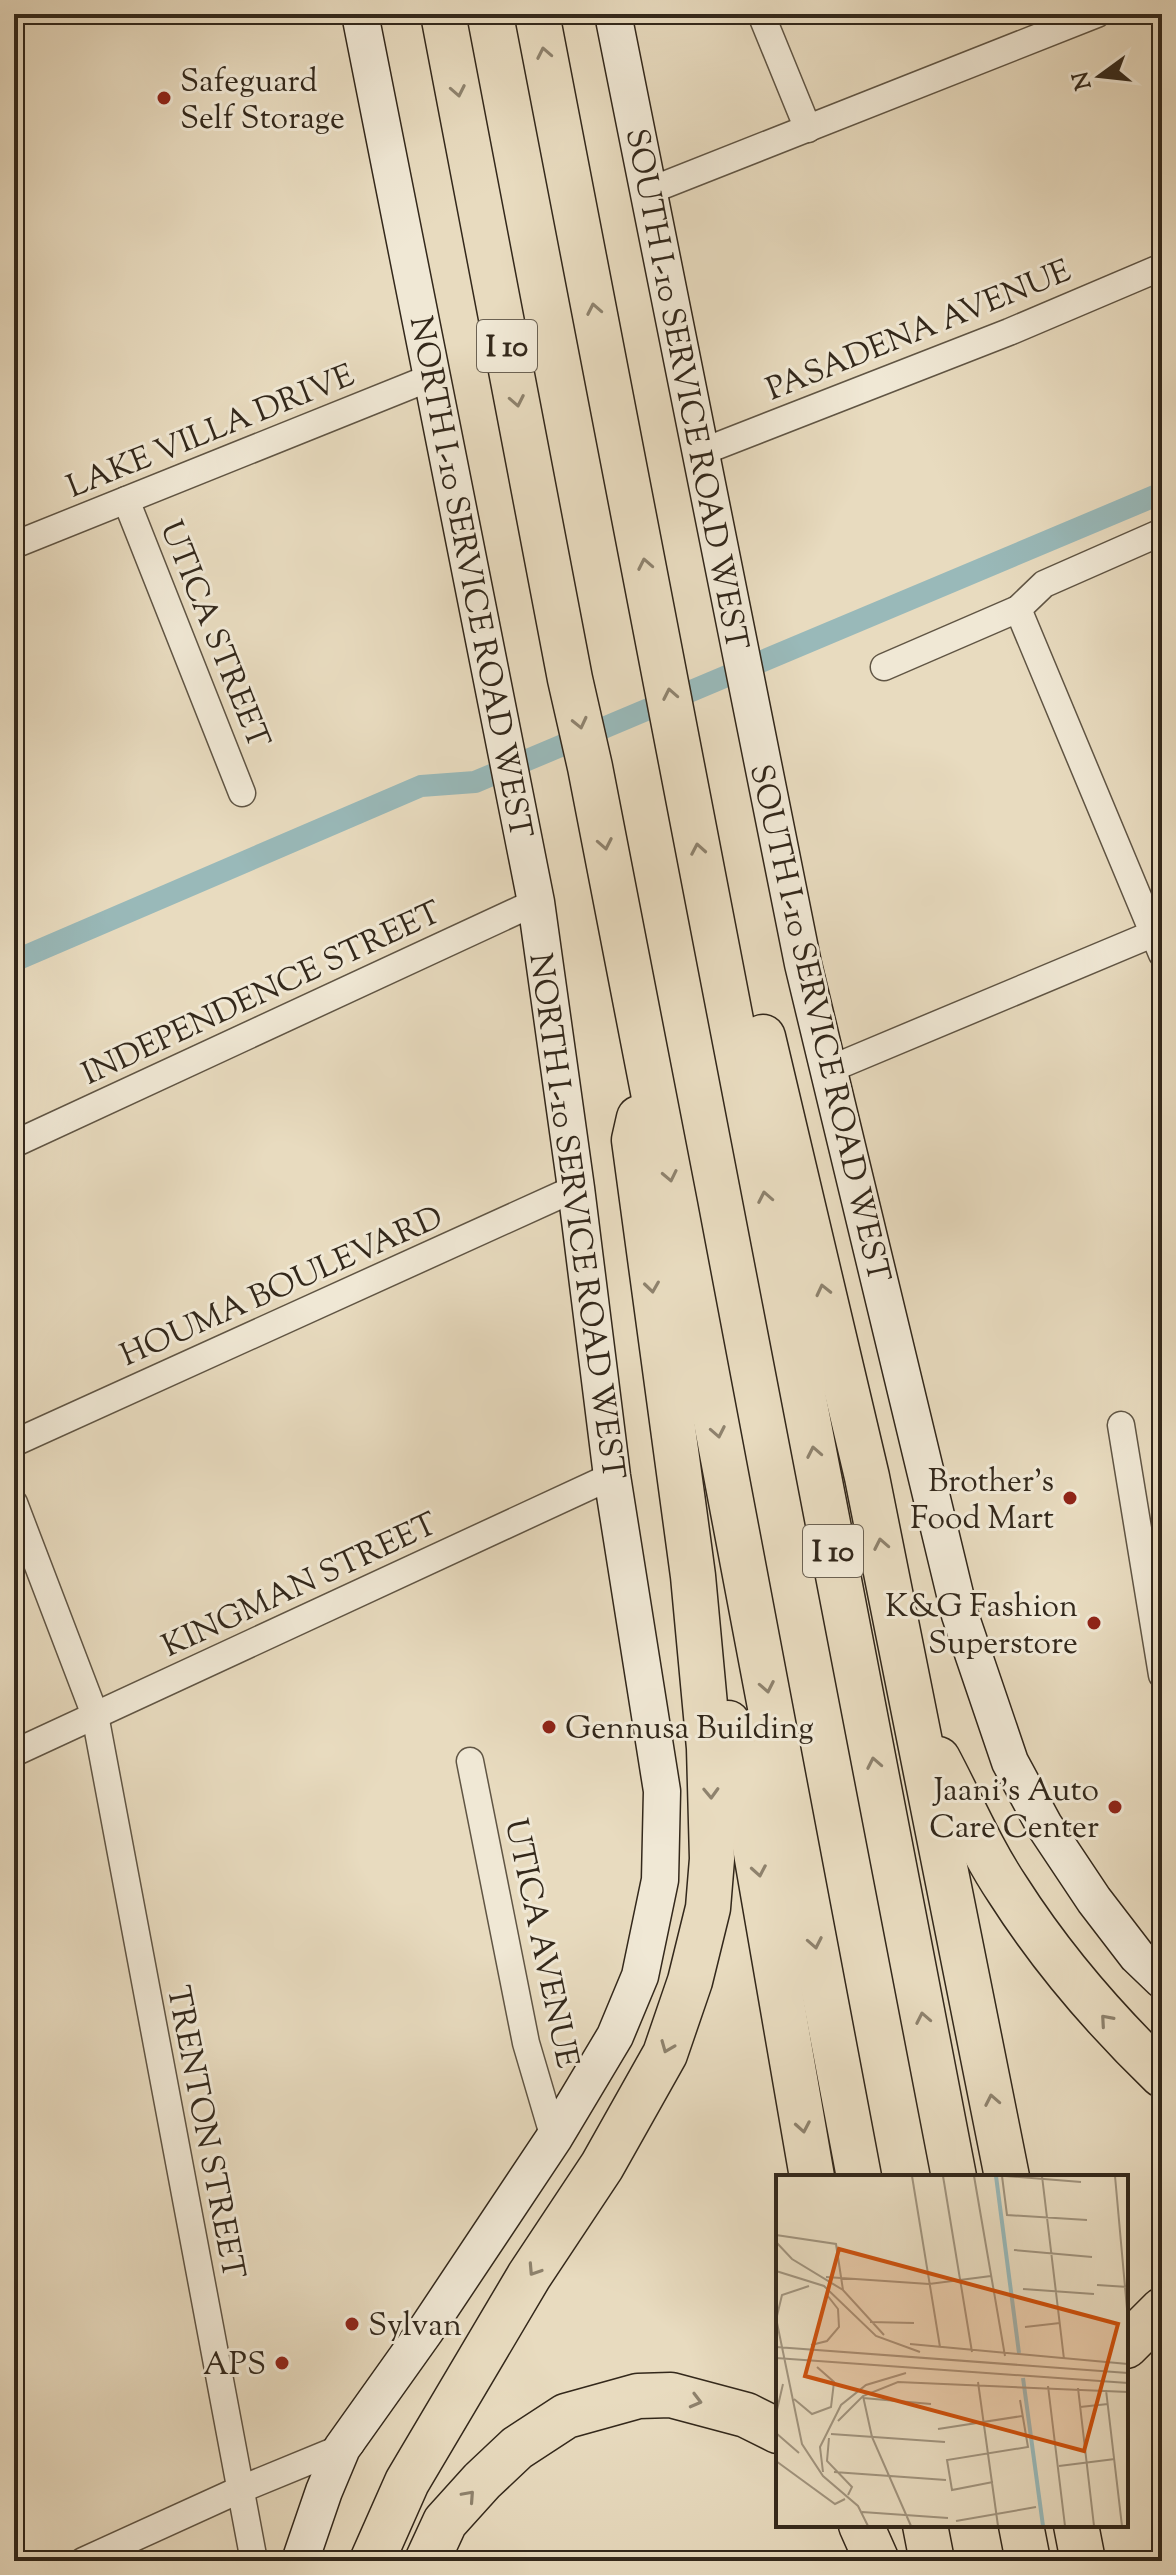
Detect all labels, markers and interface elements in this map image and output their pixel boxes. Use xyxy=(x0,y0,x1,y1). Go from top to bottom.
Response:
north arrow xyxy=(1060,36,1140,116)
one-way arrow xyxy=(537,47,554,60)
place label: Safeguard Self Storage xyxy=(180,60,345,143)
text: N xyxy=(1066,67,1101,93)
one-way arrow xyxy=(448,84,465,97)
marker: Safeguard Self Storage xyxy=(155,89,173,107)
street label: SOUTH I-10 SERVICE ROAD WEST xyxy=(612,125,758,654)
street label: PASADENA AVENUE xyxy=(760,250,1078,414)
one-way arrow xyxy=(587,302,604,315)
street label: NORTH I-10 SERVICE ROAD WEST xyxy=(396,313,542,843)
road number: I 10 xyxy=(477,320,537,372)
street label: LAKE VILLA DRIVE xyxy=(61,354,362,511)
one-way arrow xyxy=(508,394,525,407)
street label: UTICA STREET xyxy=(147,514,280,756)
one-way arrow xyxy=(637,557,654,570)
one-way arrow xyxy=(662,687,679,701)
one-way arrow xyxy=(571,716,588,730)
street label: SOUTH I-10 SERVICE ROAD WEST xyxy=(736,760,900,1287)
one-way arrow xyxy=(596,837,613,851)
one-way arrow xyxy=(691,842,708,856)
street label: INDEPENDENCE STREET xyxy=(75,891,449,1098)
street label: NORTH I-10 SERVICE ROAD WEST xyxy=(515,950,635,1483)
one-way arrow xyxy=(660,1170,677,1183)
one-way arrow xyxy=(757,1191,774,1204)
street label: HOUMA BOULEVARD xyxy=(114,1196,451,1380)
one-way arrow xyxy=(643,1281,660,1294)
one-way arrow xyxy=(815,1284,832,1297)
one-way arrow xyxy=(709,1425,726,1439)
one-way arrow xyxy=(806,1446,823,1460)
place label: Brother's Food Mart xyxy=(910,1460,1054,1543)
marker: Brother's Food Mart xyxy=(1061,1489,1079,1507)
street label: KINGMAN STREET xyxy=(155,1503,445,1671)
road number: I 10 xyxy=(803,1525,863,1577)
one-way arrow xyxy=(873,1537,890,1550)
place label: K&G Fashion Superstore xyxy=(885,1585,1078,1668)
marker: K&G Fashion Superstore xyxy=(1085,1614,1103,1632)
one-way arrow xyxy=(757,1681,774,1694)
place label: Gennusa Building xyxy=(565,1707,814,1753)
marker: Gennusa Building xyxy=(540,1718,558,1736)
one-way arrow xyxy=(866,1756,883,1770)
place label: Jaani's Auto Care Center xyxy=(929,1769,1099,1852)
one-way arrow xyxy=(702,1787,719,1800)
marker: Jaani's Auto Care Center xyxy=(1106,1798,1124,1816)
street label: UTICA AVENUE xyxy=(491,1815,589,2073)
one-way arrow xyxy=(750,1864,767,1878)
one-way arrow xyxy=(805,1936,822,1950)
street label: TRENTON STREET xyxy=(153,1982,255,2283)
one-way arrow xyxy=(916,2011,933,2025)
one-way arrow xyxy=(1101,2015,1116,2029)
one-way arrow xyxy=(660,2039,677,2053)
one-way arrow xyxy=(984,2094,1001,2108)
one-way arrow xyxy=(793,2120,810,2134)
inset map xyxy=(776,2175,1128,2527)
one-way arrow xyxy=(528,2261,543,2276)
place label: Sylvan xyxy=(368,2304,462,2350)
marker: Sylvan xyxy=(343,2315,361,2333)
place label: APS xyxy=(203,2343,266,2389)
marker: APS xyxy=(273,2354,291,2372)
one-way arrow xyxy=(688,2392,702,2409)
one-way arrow xyxy=(459,2491,474,2505)

